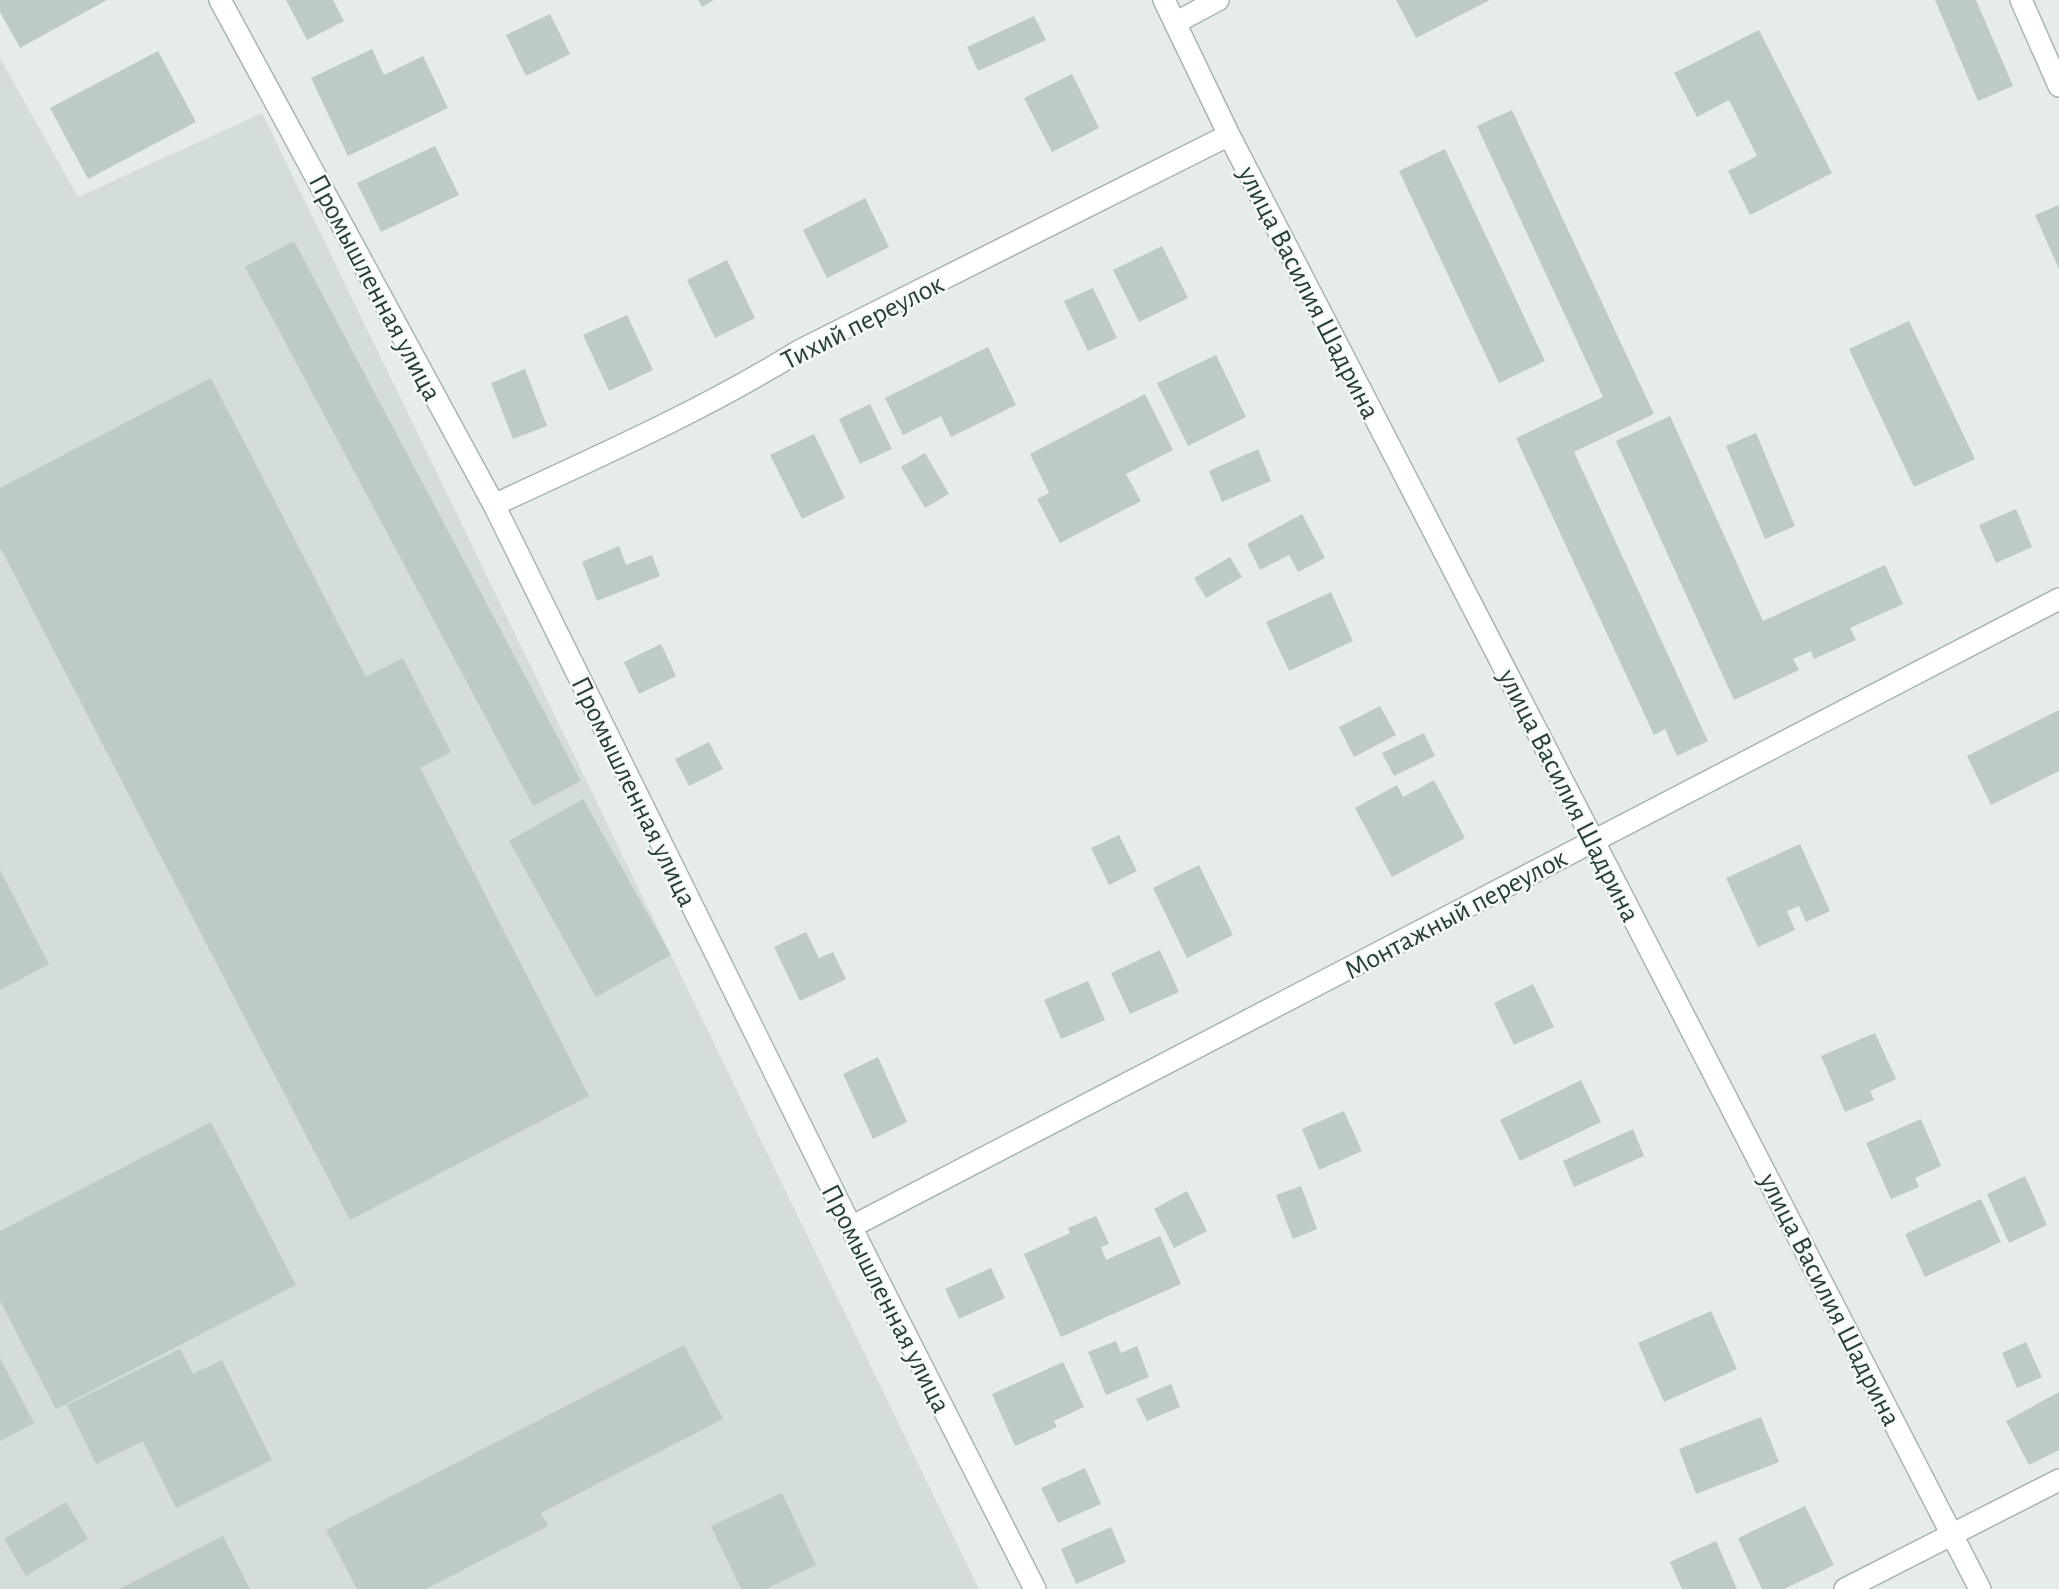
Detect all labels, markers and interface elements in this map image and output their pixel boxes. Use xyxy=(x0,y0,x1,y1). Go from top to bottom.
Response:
street label: улица Василия Шадрина xyxy=(1232,161,1384,424)
street label: Промышленная улица xyxy=(303,170,446,406)
street label: Тихий переулок xyxy=(777,270,949,376)
street label: улица Василия Шадрина xyxy=(1492,664,1644,927)
street label: Промышленная улица xyxy=(565,672,701,912)
street label: Монтажный переулок xyxy=(1340,844,1572,985)
street label: улица Василия Шадрина xyxy=(1753,1168,1905,1431)
street label: Промышленная улица xyxy=(815,1180,955,1418)

